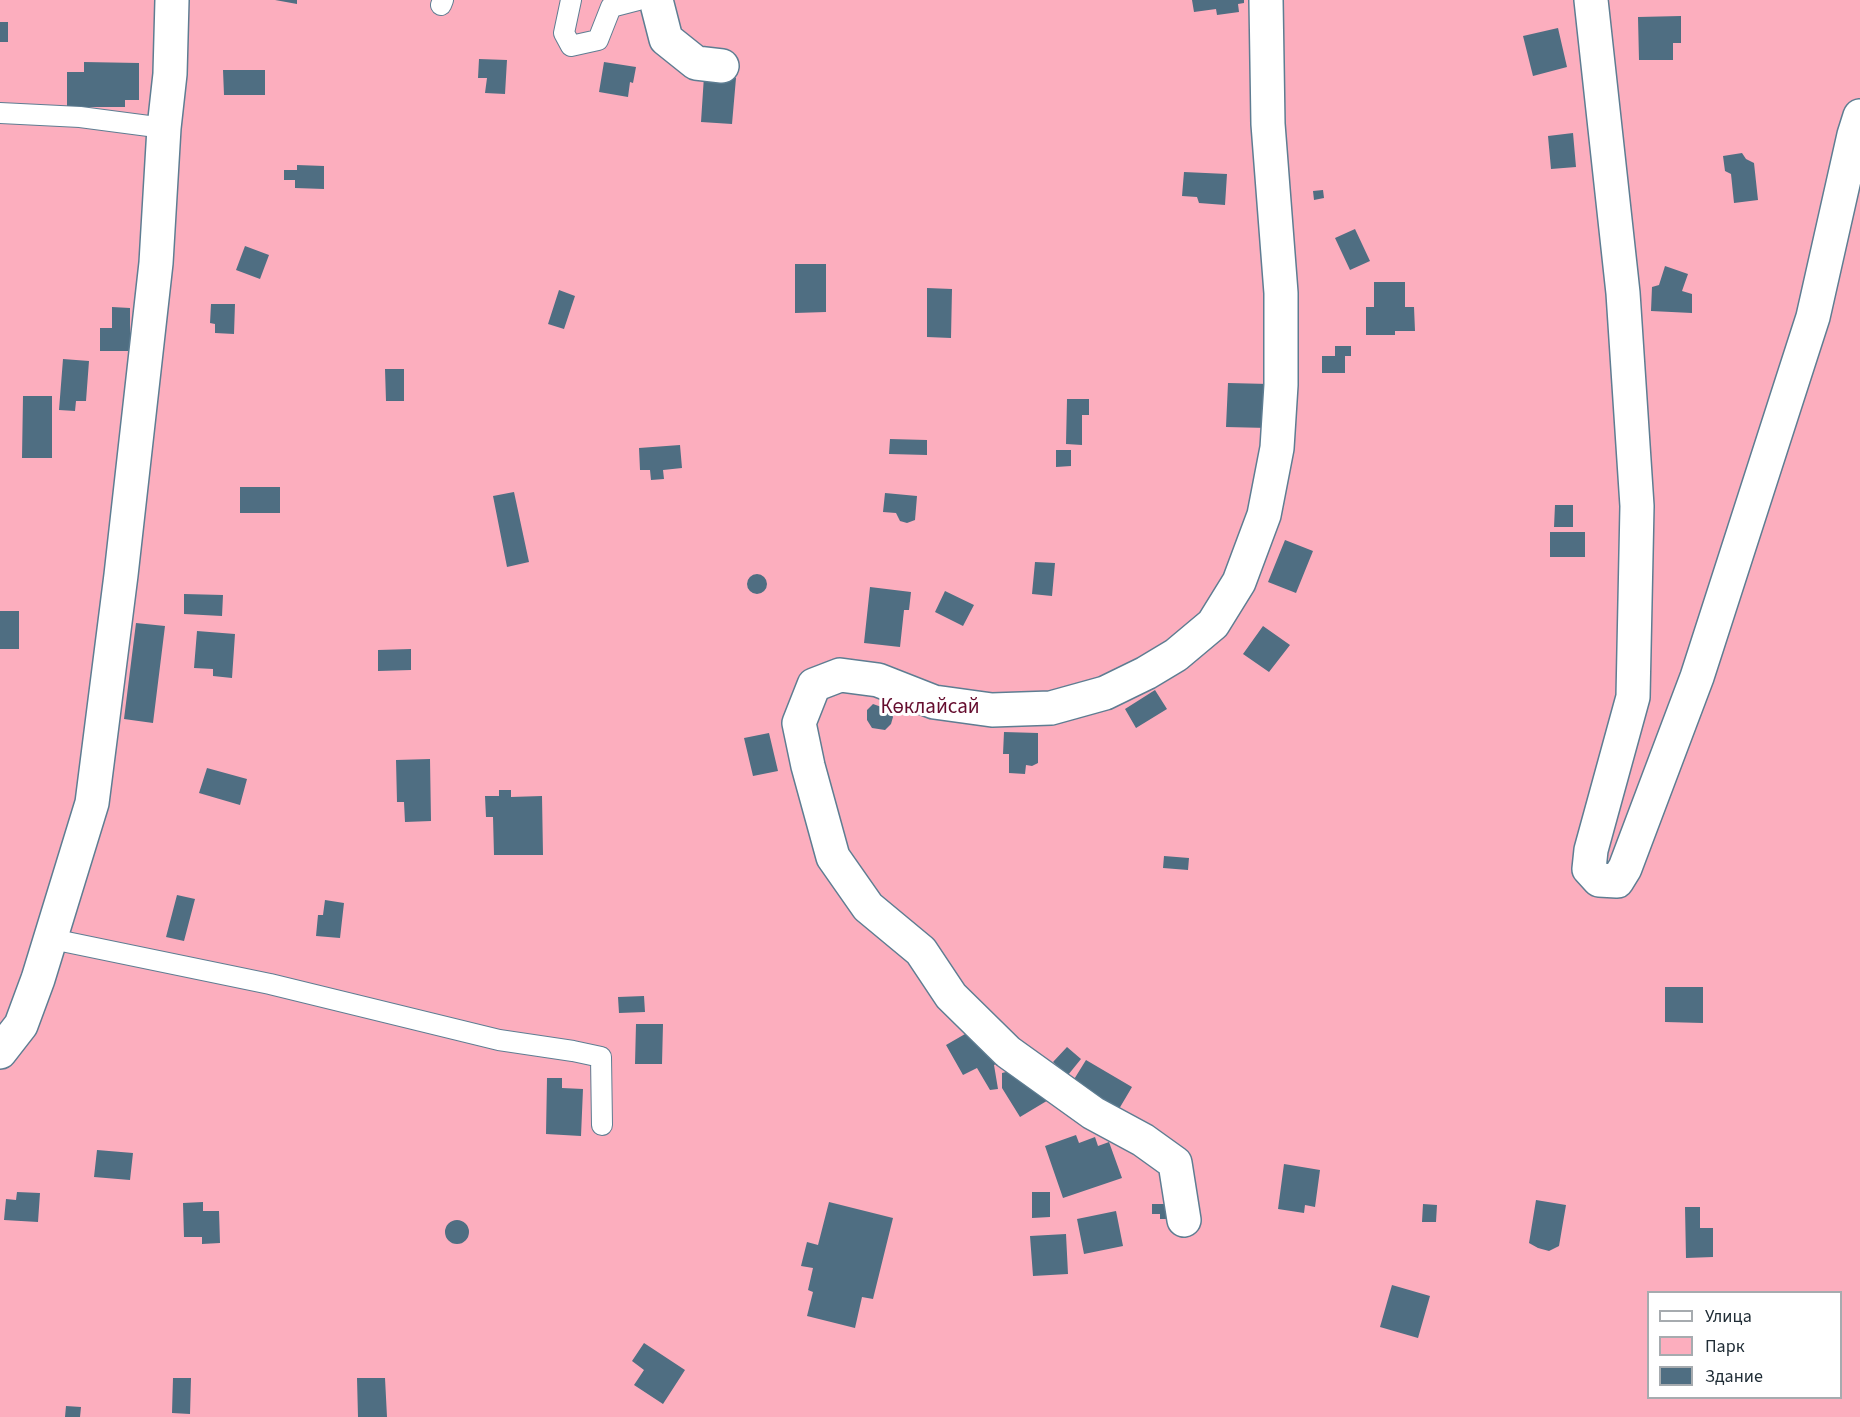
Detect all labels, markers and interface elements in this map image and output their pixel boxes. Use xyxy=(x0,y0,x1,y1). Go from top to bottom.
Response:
park label: Көклайсай xyxy=(880,695,980,721)
legend xyxy=(1647,1291,1842,1399)
text: Улица xyxy=(1705,1304,1752,1329)
text: Парк xyxy=(1705,1334,1745,1359)
text: Здание xyxy=(1705,1364,1763,1389)

